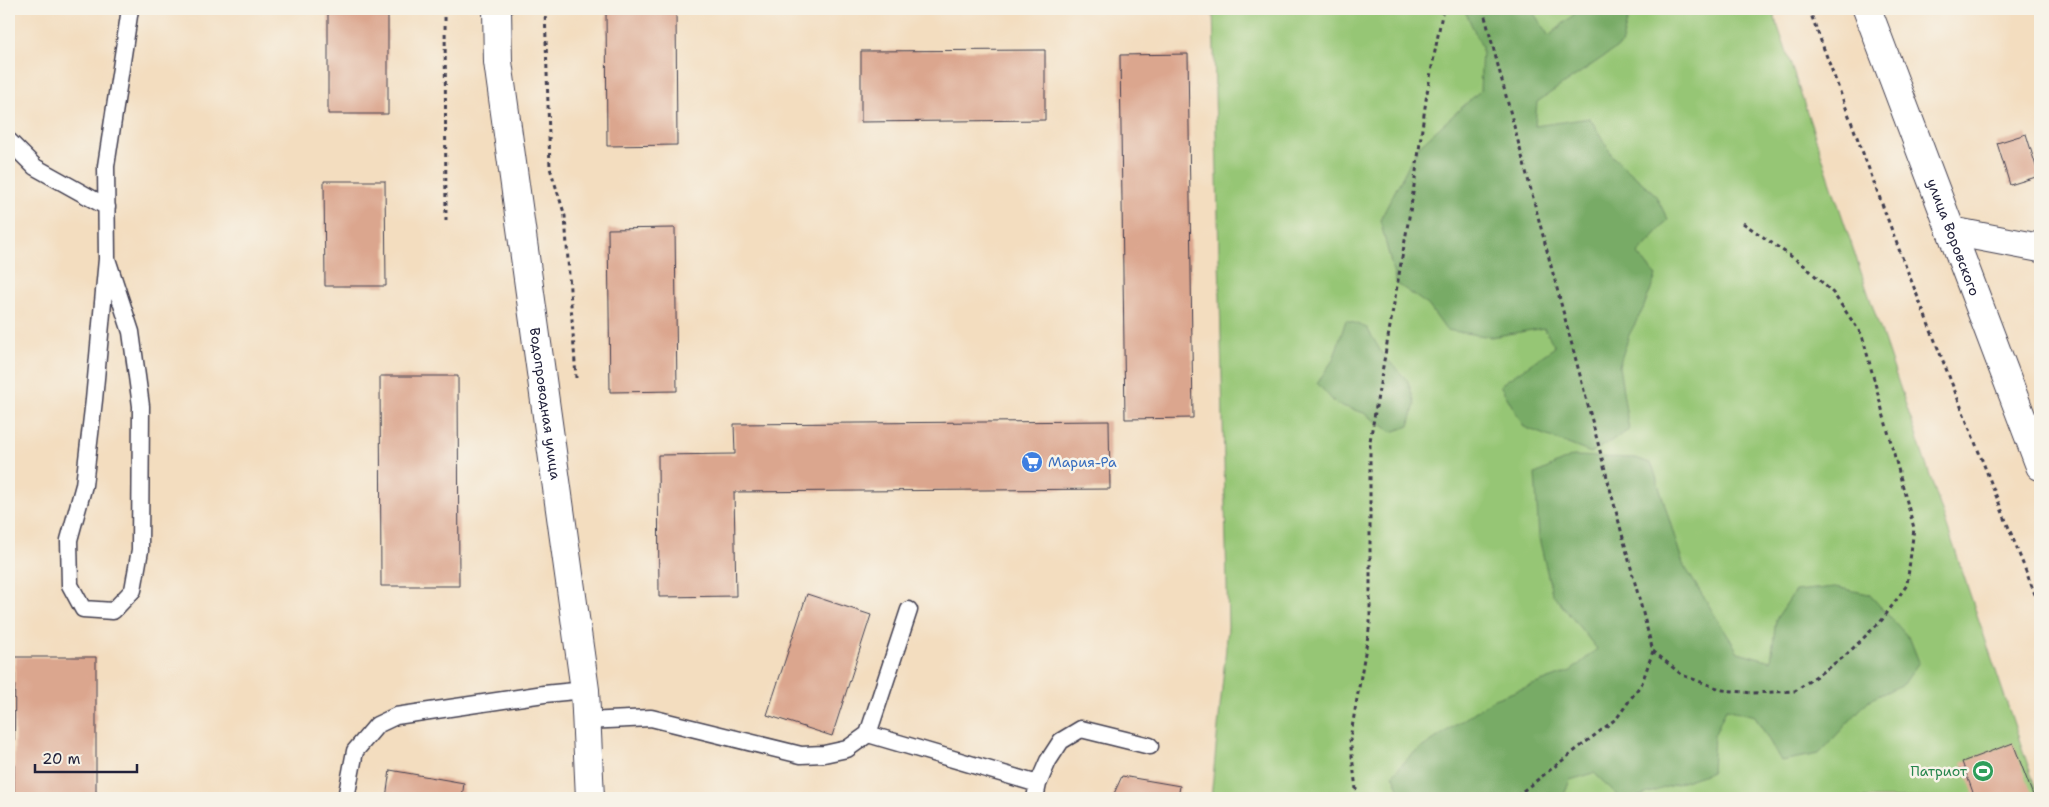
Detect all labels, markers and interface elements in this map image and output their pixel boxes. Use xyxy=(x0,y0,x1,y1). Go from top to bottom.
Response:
street label: улица Воровского xyxy=(1923,176,1984,298)
street label: Водопроводная улица xyxy=(526,326,565,481)
supermarket icon: Мария-Ра xyxy=(1020,450,1044,474)
place label: Мария-Ра xyxy=(1048,453,1117,471)
scale bar xyxy=(35,742,138,774)
text: 20 m xyxy=(42,749,81,769)
sports icon: Патриот xyxy=(1971,759,1995,783)
place label: Патриот xyxy=(1911,762,1968,780)

